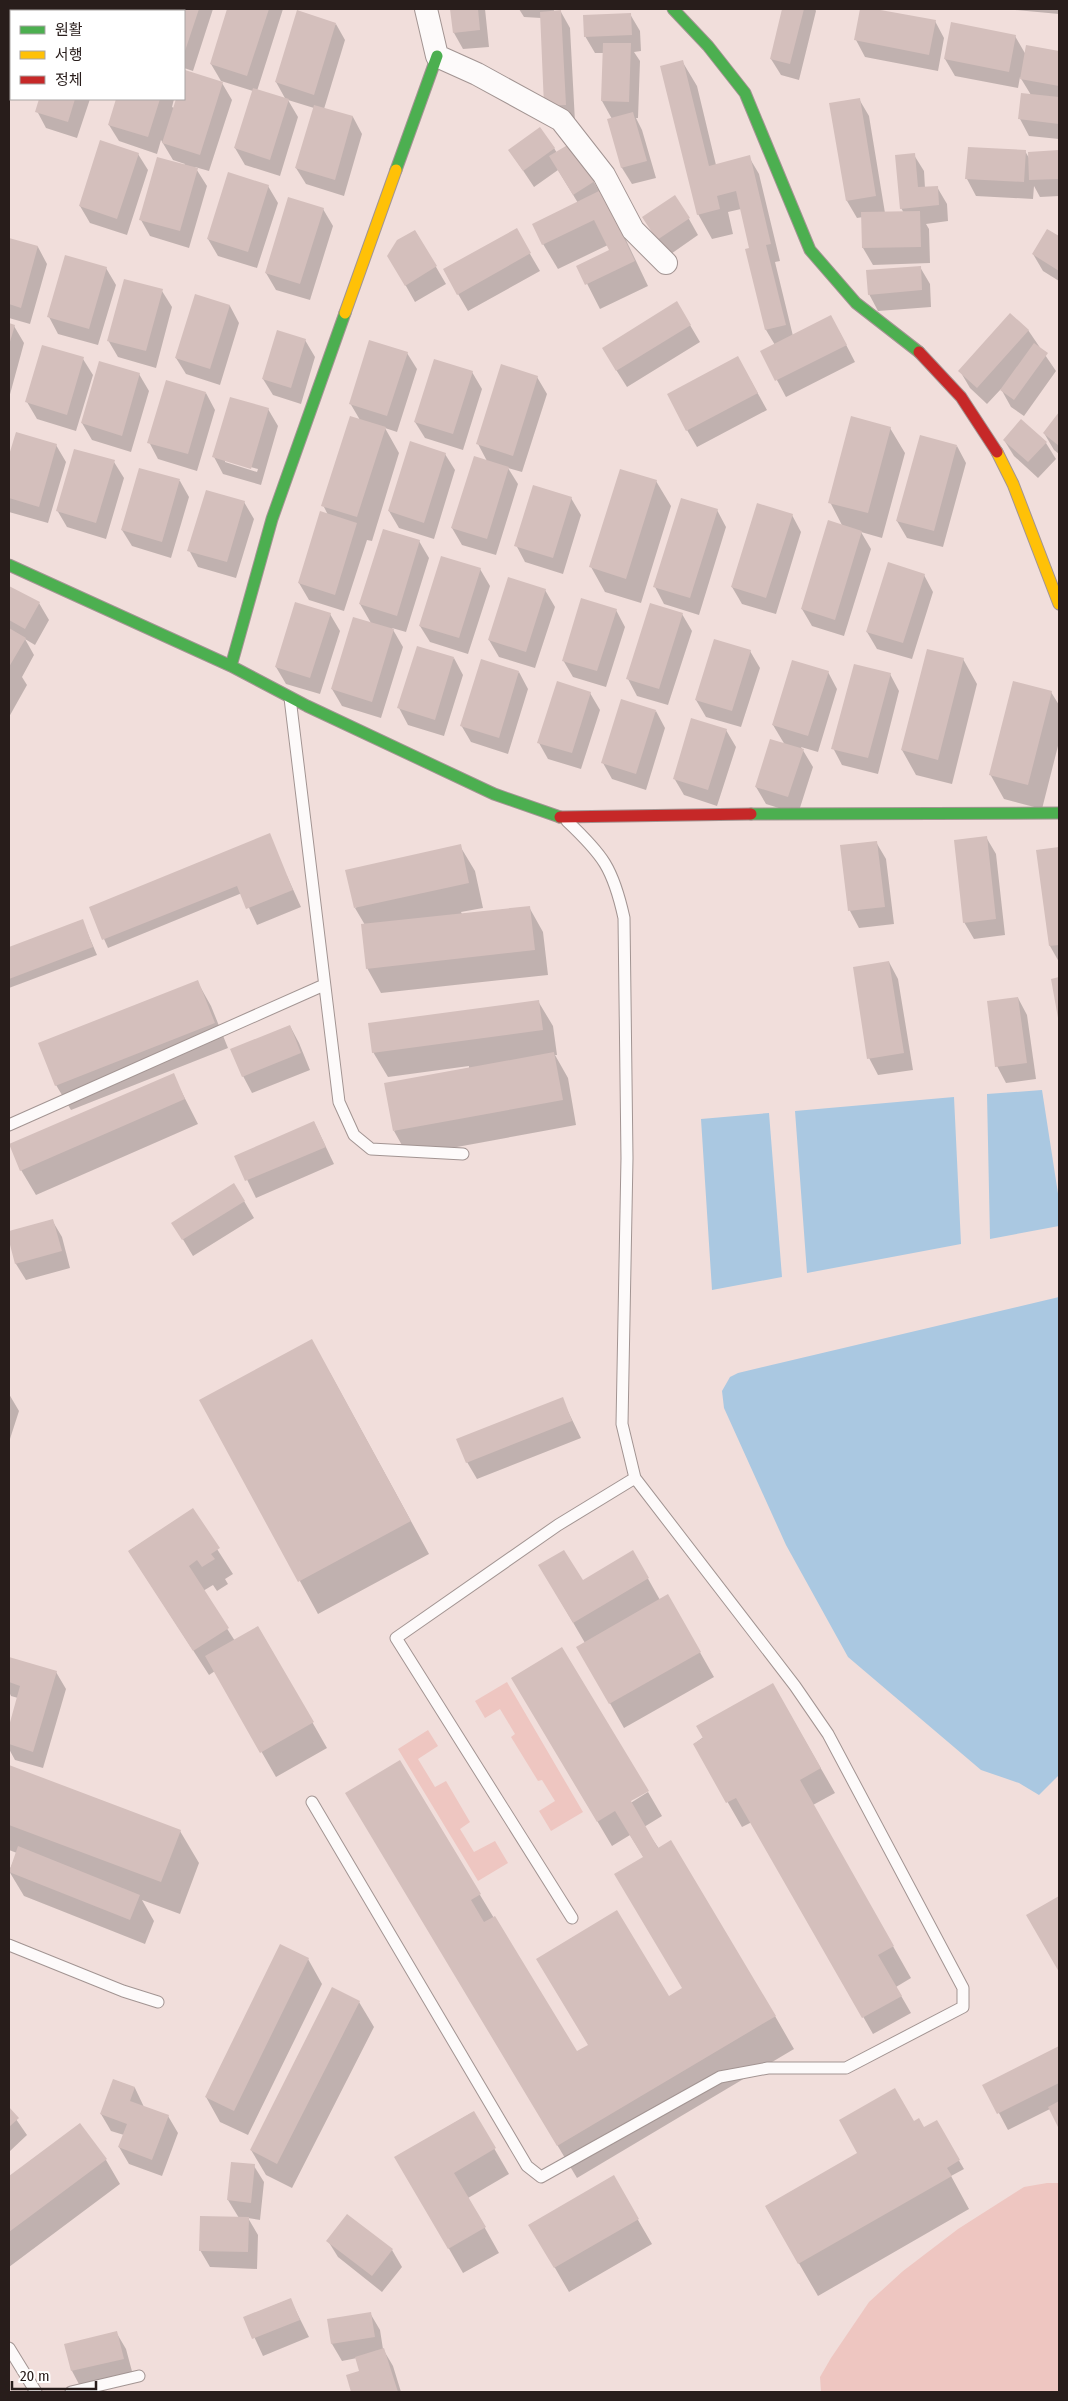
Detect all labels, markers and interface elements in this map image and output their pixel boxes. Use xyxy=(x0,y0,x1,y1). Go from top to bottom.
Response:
legend xyxy=(10,10,185,100)
text: 원활 xyxy=(55,21,83,39)
text: 서행 xyxy=(55,46,83,64)
text: 정체 xyxy=(55,71,83,89)
scale bar xyxy=(12,2358,96,2390)
text: 20 m xyxy=(20,2367,50,2385)

